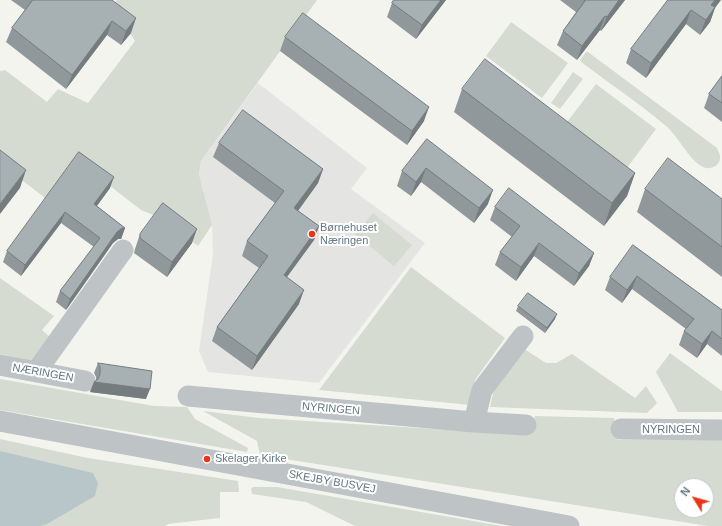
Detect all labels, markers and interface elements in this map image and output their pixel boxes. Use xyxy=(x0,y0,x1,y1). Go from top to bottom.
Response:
place label: Børnehuset Næringen xyxy=(320,221,377,247)
marker: Børnehuset Næringen xyxy=(307,229,317,239)
street label: NÆRINGEN xyxy=(11,361,75,385)
street label: NYRINGEN xyxy=(302,400,360,418)
street label: NYRINGEN xyxy=(642,423,700,437)
place label: Skelager Kirke xyxy=(215,452,287,466)
marker: Skelager Kirke xyxy=(202,454,212,464)
street label: SKEJBY BUSVEJ xyxy=(288,468,376,496)
north arrow xyxy=(674,478,714,518)
text: N xyxy=(678,485,692,498)

